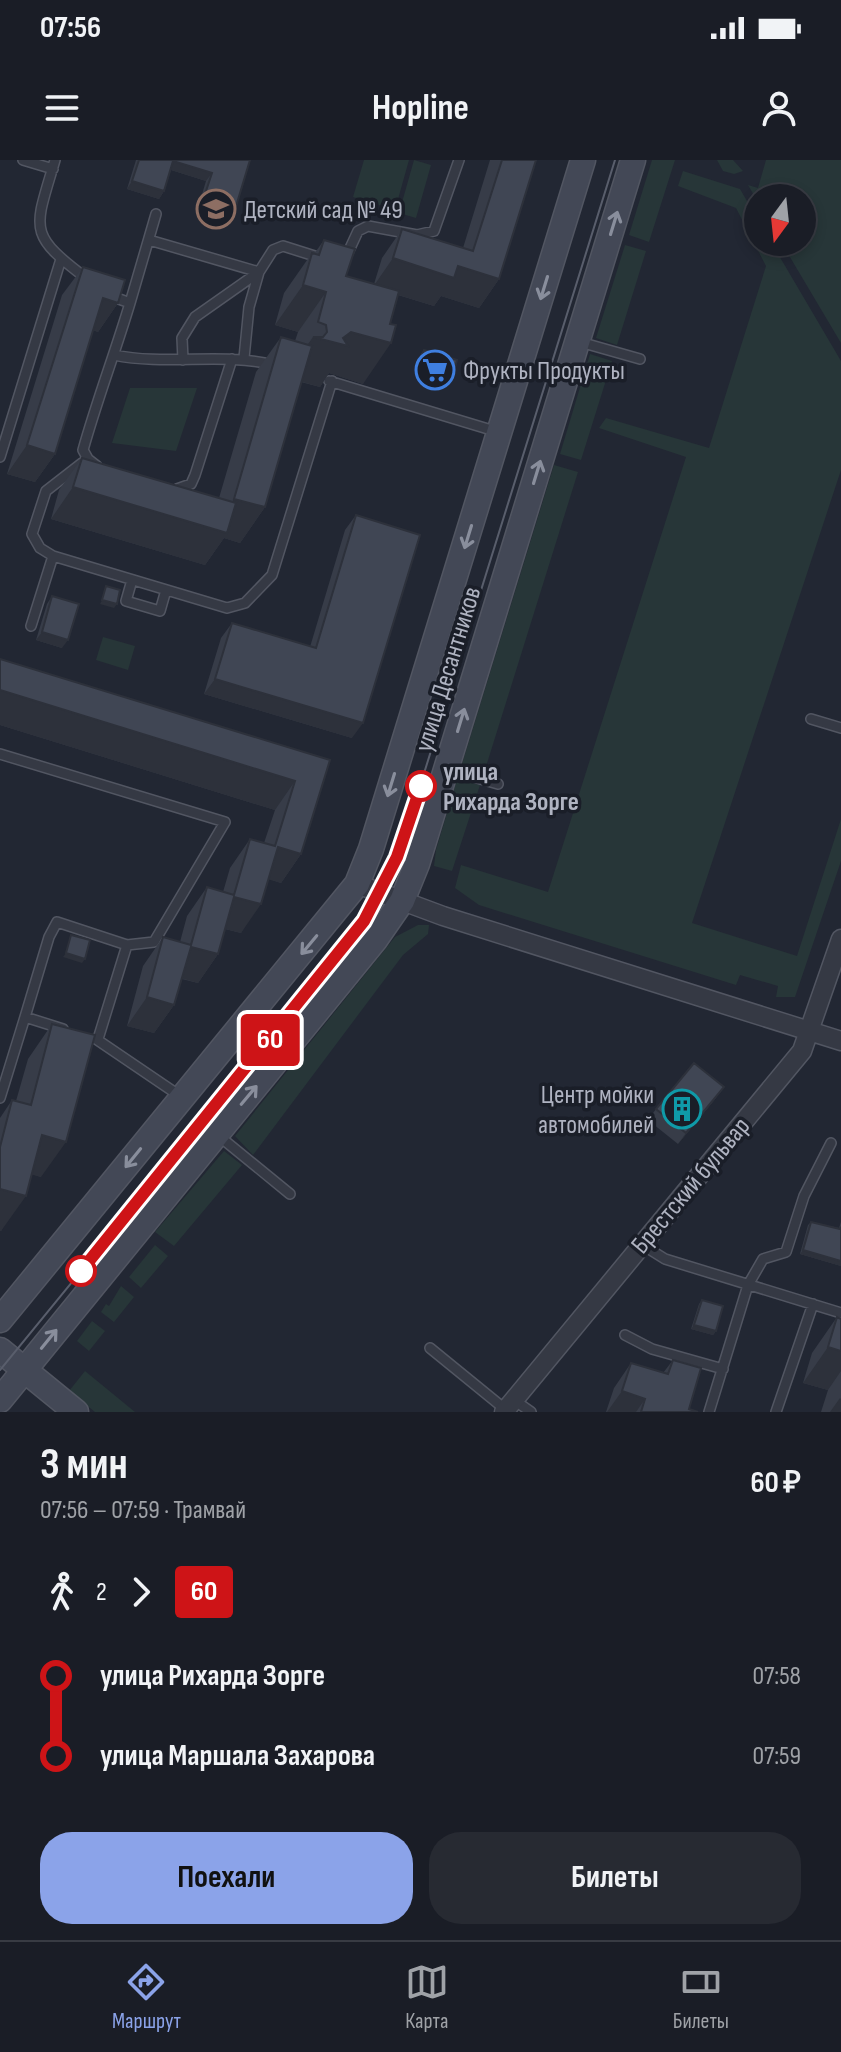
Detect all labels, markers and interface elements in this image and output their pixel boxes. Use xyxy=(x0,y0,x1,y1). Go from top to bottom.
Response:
text: 07:56 xyxy=(40,10,101,46)
icon: menu xyxy=(40,86,84,130)
icon: person xyxy=(757,86,801,130)
text: Hopline xyxy=(372,87,469,130)
north arrow xyxy=(744,184,816,256)
map controls xyxy=(744,184,816,256)
school or university icon: Детский сад № 49 xyxy=(195,188,237,230)
place label: Детский сад № 49 xyxy=(244,195,403,226)
one-way arrow xyxy=(607,211,622,236)
one-way arrow xyxy=(536,275,551,301)
supermarket icon: Фрукты Продукты xyxy=(414,349,456,391)
place label: Фрукты Продукты xyxy=(463,356,625,387)
one-way arrow xyxy=(530,459,545,485)
one-way arrow xyxy=(459,524,474,549)
street label: улица Десантников xyxy=(409,583,488,756)
one-way arrow xyxy=(454,708,469,733)
place label: улица Рихарда Зорге xyxy=(443,757,579,818)
marker: улица Рихарда Зорге xyxy=(406,771,436,801)
one-way arrow xyxy=(383,772,397,797)
one-way arrow xyxy=(300,935,318,955)
line badge: 60 xyxy=(234,1014,306,1066)
text: 60 xyxy=(257,1023,283,1056)
place label: Центр мойки автомобилей xyxy=(538,1080,654,1141)
one-way arrow xyxy=(240,1085,258,1106)
building icon: Центр мойки автомобилей xyxy=(661,1088,703,1130)
street label: Брестский бульвар xyxy=(625,1112,757,1260)
one-way arrow xyxy=(124,1147,142,1167)
unlabelled marker xyxy=(66,1256,96,1286)
one-way arrow xyxy=(40,1329,58,1350)
text: 3 мин xyxy=(40,1438,128,1491)
text: 60 ₽ xyxy=(750,1465,801,1501)
text: 07:56 – 07:59 · Трамвай xyxy=(40,1495,246,1526)
icon: walk xyxy=(40,1570,84,1614)
icon: forward xyxy=(119,1570,163,1614)
text: 60 xyxy=(191,1575,217,1608)
text: 2 xyxy=(96,1577,107,1608)
text: улица Рихарда Зорге xyxy=(100,1658,325,1694)
text: 07:58 xyxy=(752,1661,801,1692)
text: улица Маршала Захарова xyxy=(100,1738,375,1774)
text: 07:59 xyxy=(752,1741,801,1772)
button: Поехали xyxy=(40,1832,413,1924)
button: Билеты xyxy=(429,1832,801,1924)
tab: Маршрут xyxy=(112,1960,181,2035)
tab: Карта xyxy=(405,1960,449,2035)
tab: Билеты xyxy=(673,1960,729,2035)

